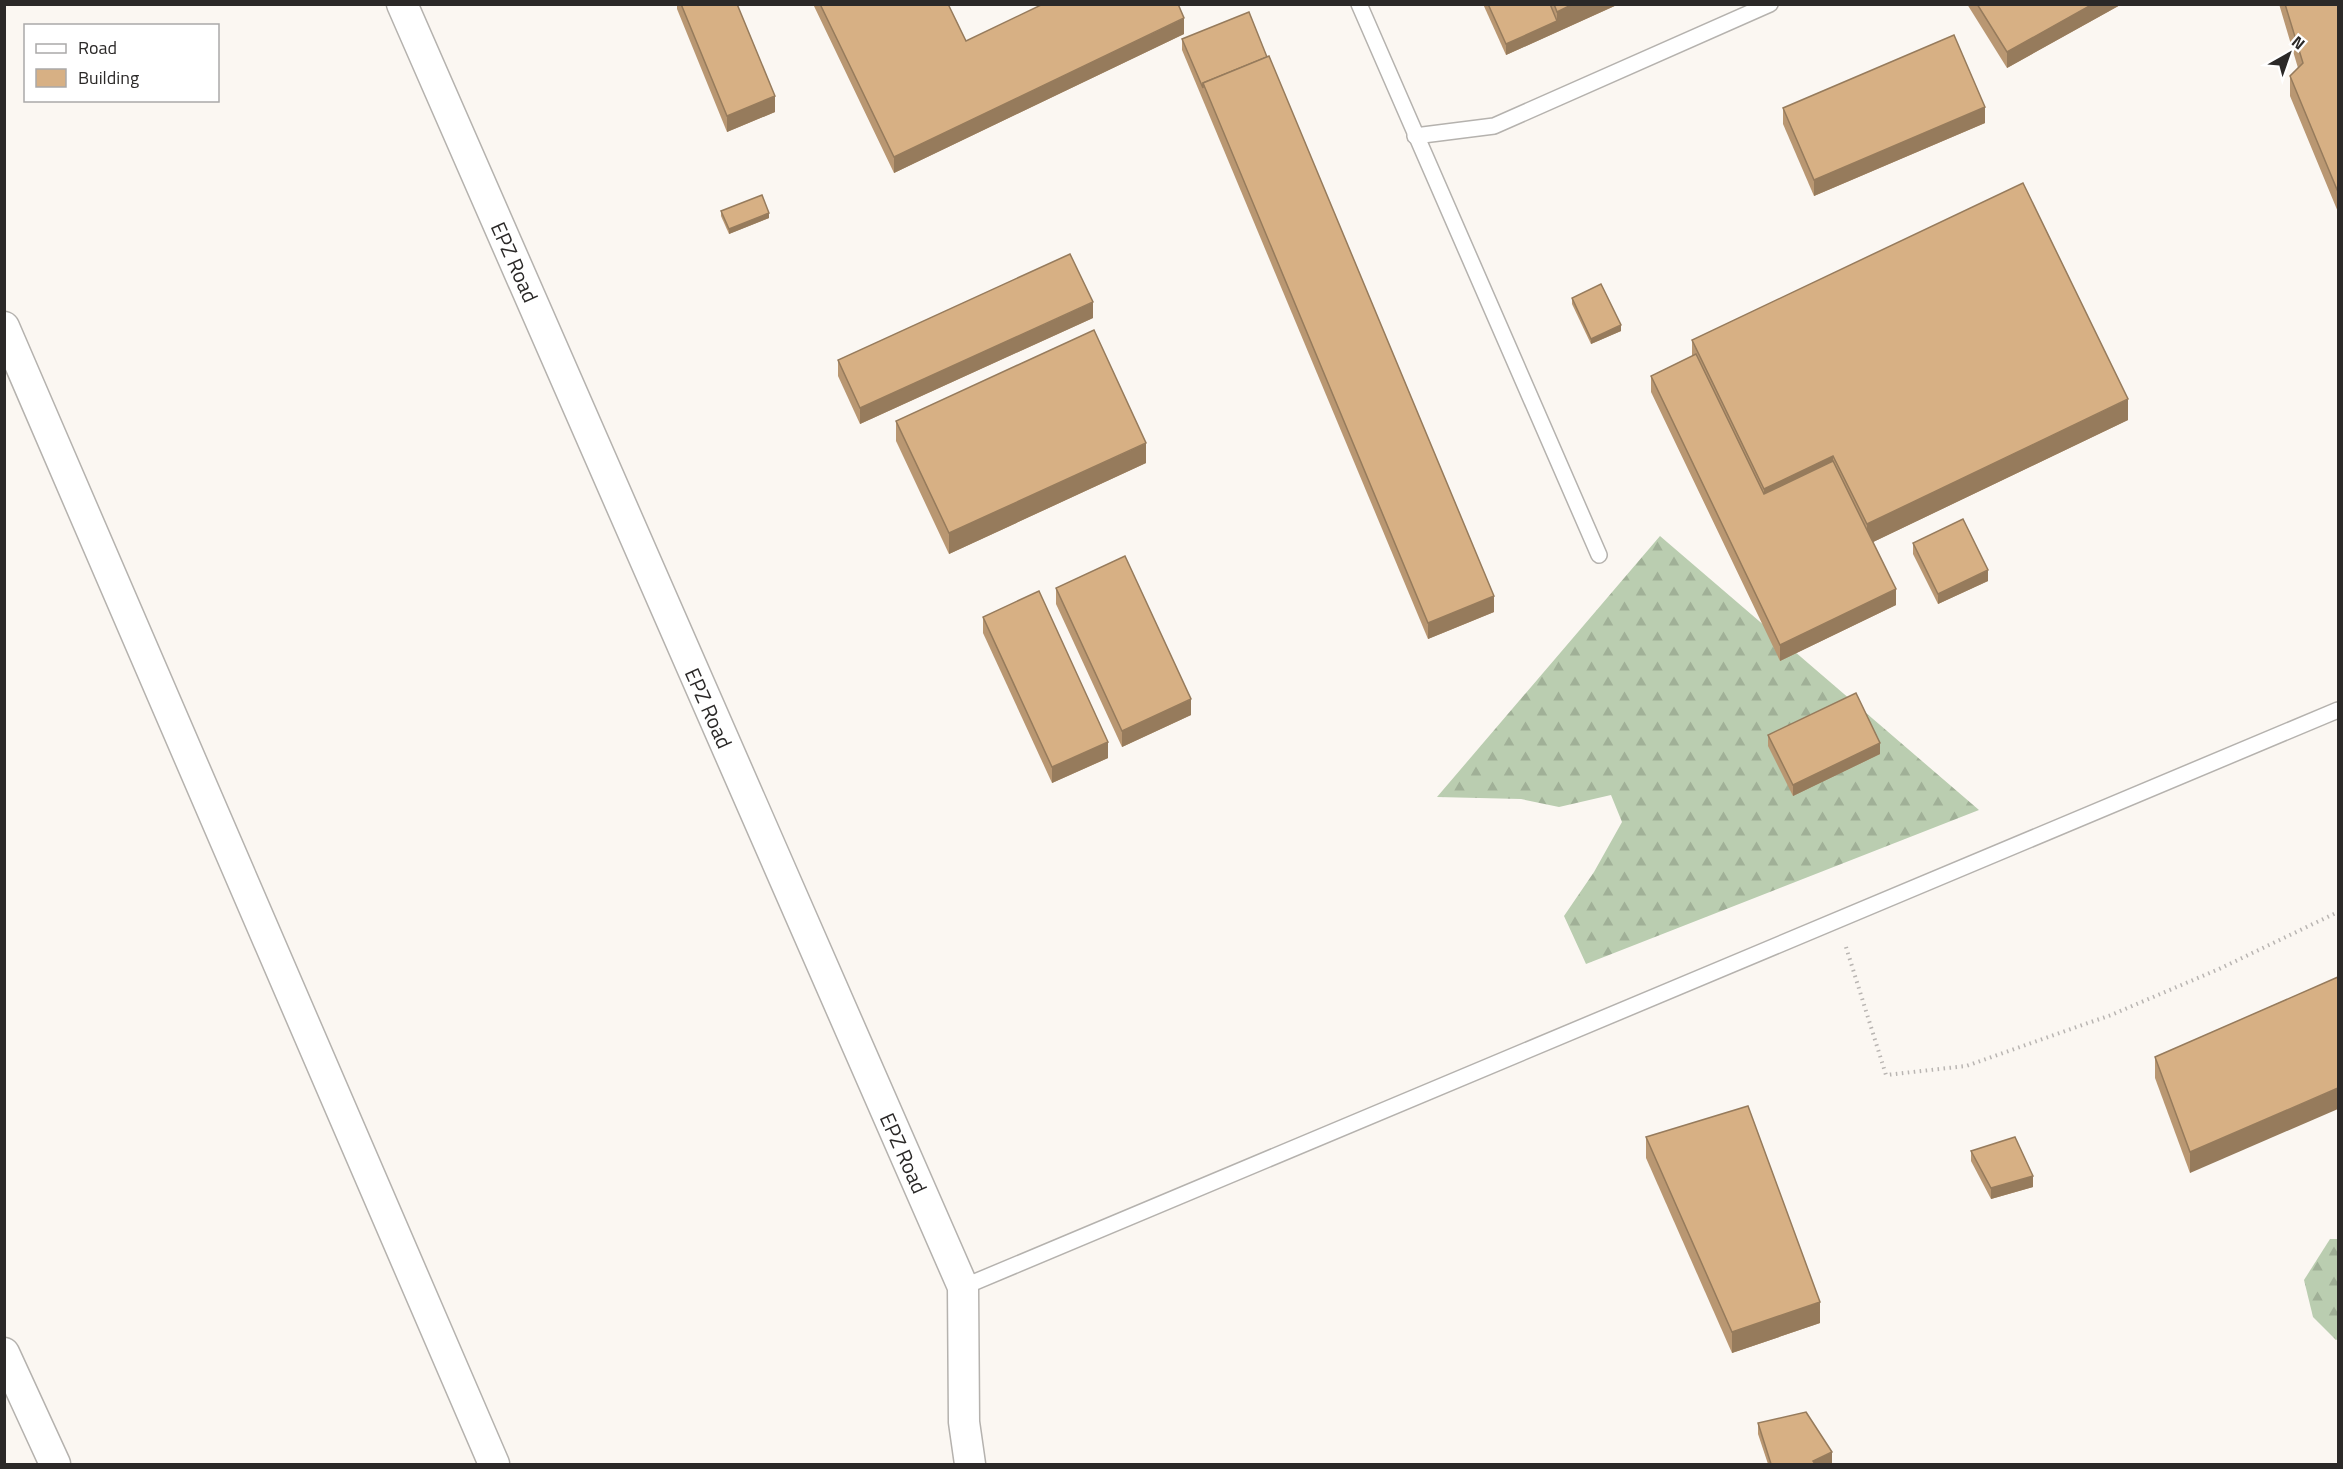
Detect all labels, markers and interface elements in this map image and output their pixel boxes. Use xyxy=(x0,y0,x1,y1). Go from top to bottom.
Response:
legend xyxy=(24,24,219,102)
north arrow xyxy=(2259,24,2319,84)
text: N xyxy=(2287,30,2311,55)
text: Road xyxy=(78,34,117,61)
text: Building xyxy=(78,64,139,91)
street label: EPZ Road xyxy=(483,217,547,307)
street label: EPZ Road xyxy=(677,663,741,753)
street label: EPZ Road xyxy=(872,1108,936,1198)

